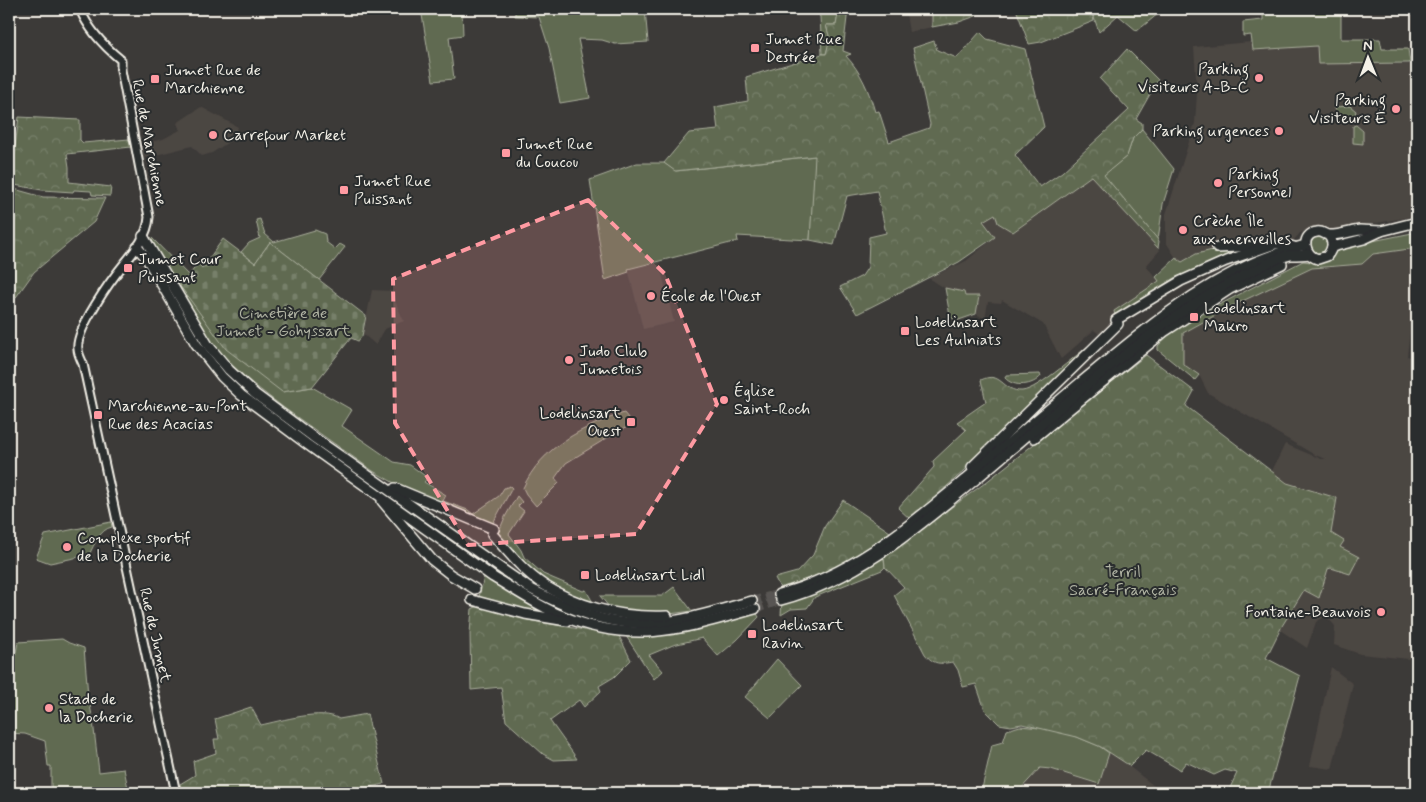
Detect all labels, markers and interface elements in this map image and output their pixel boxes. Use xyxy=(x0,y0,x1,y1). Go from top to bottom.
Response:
place label: Jumet Rue Destrée xyxy=(765,29,842,68)
north arrow xyxy=(1344,32,1394,82)
text: N xyxy=(1363,37,1373,55)
marker: Jumet Rue Destrée xyxy=(749,42,761,54)
place label: Parking Visiteurs A-B-C xyxy=(1138,59,1249,98)
place label: Jumet Rue de Marchienne xyxy=(165,60,261,99)
marker: Parking Visiteurs A-B-C xyxy=(1253,72,1265,84)
marker: Jumet Rue de Marchienne xyxy=(149,73,161,85)
street label: Rue de Marchienne xyxy=(126,78,172,209)
place label: Parking Visiteurs E xyxy=(1309,90,1386,129)
marker: Parking Visiteurs E xyxy=(1390,103,1402,115)
place label: Parking urgences xyxy=(1152,121,1269,143)
place label: Carrefour Market xyxy=(223,125,346,148)
marker: Parking urgences xyxy=(1273,125,1285,137)
marker: Carrefour Market xyxy=(207,129,219,141)
place label: Jumet Rue du Coucou xyxy=(516,134,593,173)
marker: Jumet Rue du Coucou xyxy=(500,147,512,159)
place label: Parking Personnel xyxy=(1228,164,1291,203)
place label: Jumet Rue Puissant xyxy=(354,171,431,210)
marker: Parking Personnel xyxy=(1212,177,1224,189)
marker: Jumet Rue Puissant xyxy=(338,184,350,196)
place label: Crèche Île aux merveilles xyxy=(1193,211,1291,250)
marker: Crèche Île aux merveilles xyxy=(1177,224,1189,236)
place label: Jumet Cour Puissant xyxy=(138,249,221,288)
marker: Jumet Cour Puissant xyxy=(122,262,134,274)
place label: École de l'Ouest xyxy=(661,286,761,307)
marker: École de l'Ouest xyxy=(645,290,657,302)
place label: Lodelinsart Makro xyxy=(1204,298,1286,337)
park label: Cimetière de Jumet - Gohyssart xyxy=(216,303,351,342)
marker: Lodelinsart Makro xyxy=(1188,311,1200,323)
place label: Lodelinsart Les Aulniats xyxy=(915,312,1001,351)
marker: Lodelinsart Les Aulniats xyxy=(899,325,911,337)
place label: Judo Club Jumetois xyxy=(579,341,647,380)
marker: Judo Club Jumetois xyxy=(563,354,575,366)
place label: Église Saint-Roch xyxy=(734,381,810,420)
marker: Église Saint-Roch xyxy=(718,394,730,406)
place label: Marchienne-au-Pont Rue des Acacias xyxy=(108,396,247,435)
place label: Lodelinsart Ouest xyxy=(539,403,622,442)
marker: Marchienne-au-Pont Rue des Acacias xyxy=(92,409,104,421)
marker: Lodelinsart Ouest xyxy=(625,416,637,428)
place label: Complexe sportif de la Docherie xyxy=(77,528,191,567)
marker: Complexe sportif de la Docherie xyxy=(61,541,73,553)
park label: Terril Sacré-Français xyxy=(1069,562,1177,601)
place label: Lodelinsart Lidl xyxy=(595,565,705,586)
marker: Lodelinsart Lidl xyxy=(579,569,591,581)
street label: Rue de Jumet xyxy=(134,586,176,685)
place label: Fontaine-Beauvois xyxy=(1245,602,1371,623)
marker: Fontaine-Beauvois xyxy=(1375,606,1387,618)
place label: Lodelinsart Ravin xyxy=(762,615,844,654)
marker: Lodelinsart Ravin xyxy=(746,628,758,640)
place label: Stade de la Docherie xyxy=(59,689,134,728)
marker: Stade de la Docherie xyxy=(43,702,55,714)

